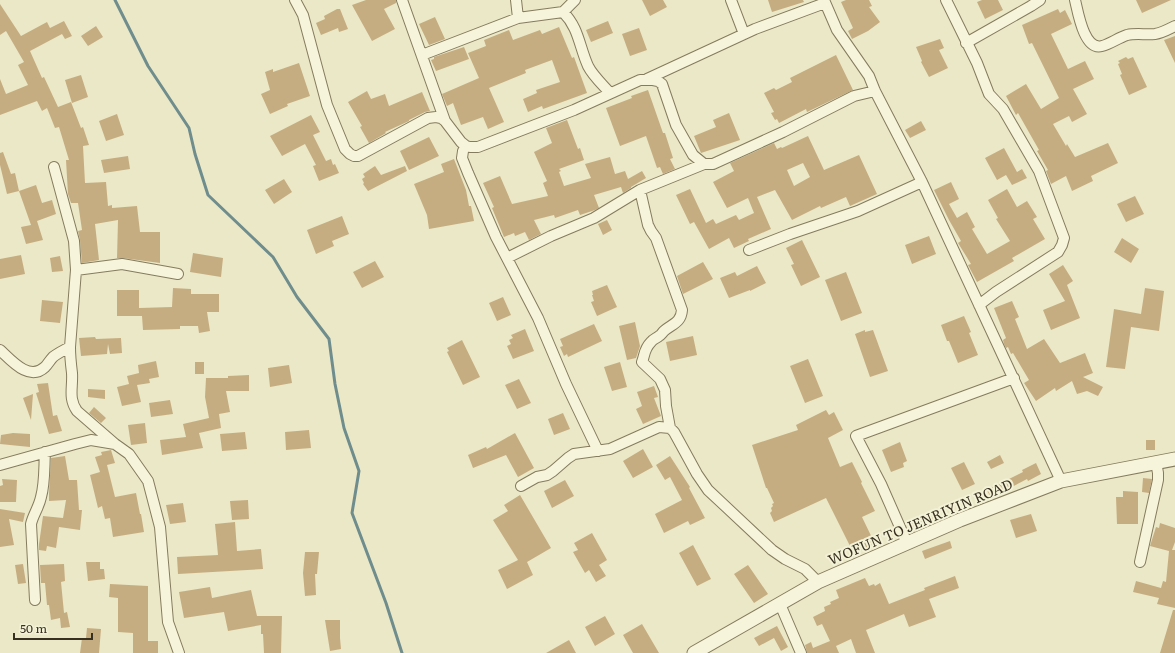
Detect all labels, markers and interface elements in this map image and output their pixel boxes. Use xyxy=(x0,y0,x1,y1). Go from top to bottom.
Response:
street label: WOFUN TO JENRIYIN ROAD xyxy=(825,473,1016,569)
scale bar xyxy=(14,615,92,641)
text: 50 m xyxy=(20,619,47,637)

